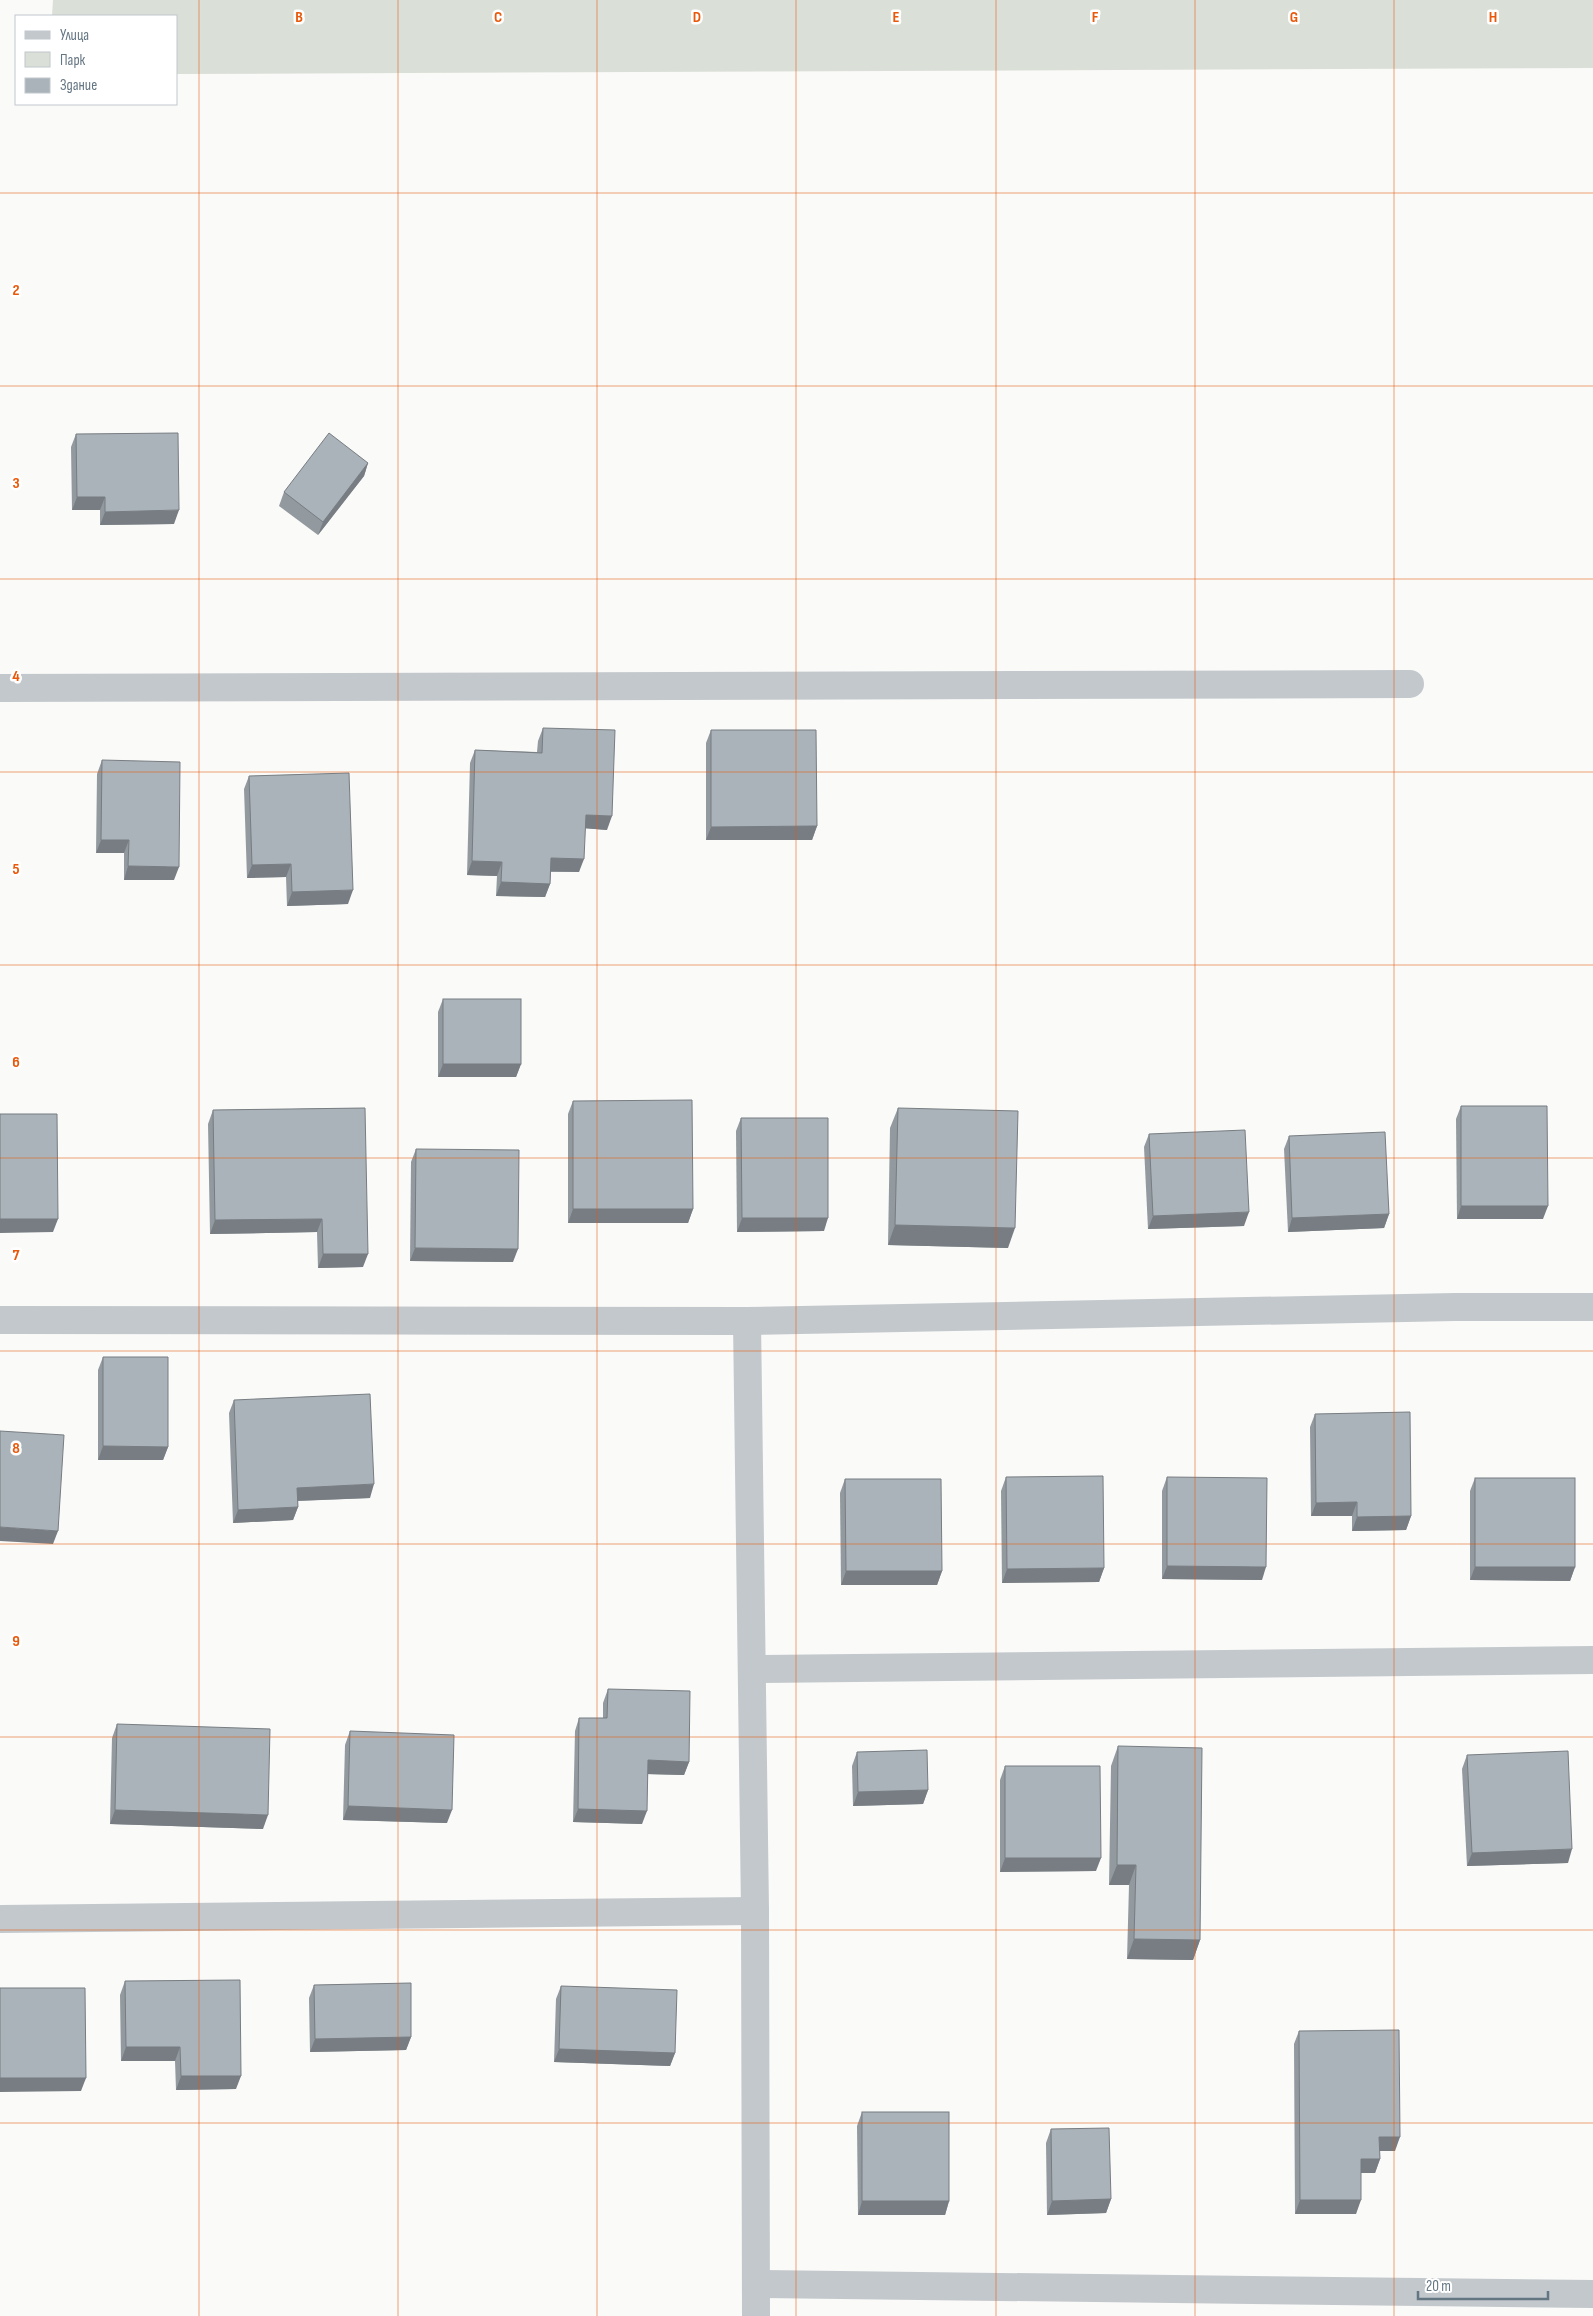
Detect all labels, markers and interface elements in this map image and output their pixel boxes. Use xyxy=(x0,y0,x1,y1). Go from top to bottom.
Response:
text: B xyxy=(295,8,303,27)
text: C xyxy=(494,8,502,27)
text: D xyxy=(693,8,701,27)
text: E xyxy=(893,8,900,27)
text: F xyxy=(1092,8,1099,27)
text: G xyxy=(1290,8,1298,27)
text: H xyxy=(1489,8,1497,27)
legend xyxy=(15,15,178,105)
text: Улица xyxy=(60,26,89,45)
text: Парк xyxy=(60,51,86,70)
text: Здание xyxy=(60,76,97,95)
text: 2 xyxy=(12,281,20,300)
text: 3 xyxy=(12,474,20,493)
text: 4 xyxy=(12,667,20,686)
text: 5 xyxy=(12,860,20,879)
text: 6 xyxy=(12,1053,20,1072)
text: 7 xyxy=(13,1246,20,1265)
text: 8 xyxy=(12,1439,20,1458)
text: 9 xyxy=(12,1632,20,1651)
scale bar xyxy=(1418,2268,1548,2300)
text: 20 m xyxy=(1426,2277,1451,2296)

